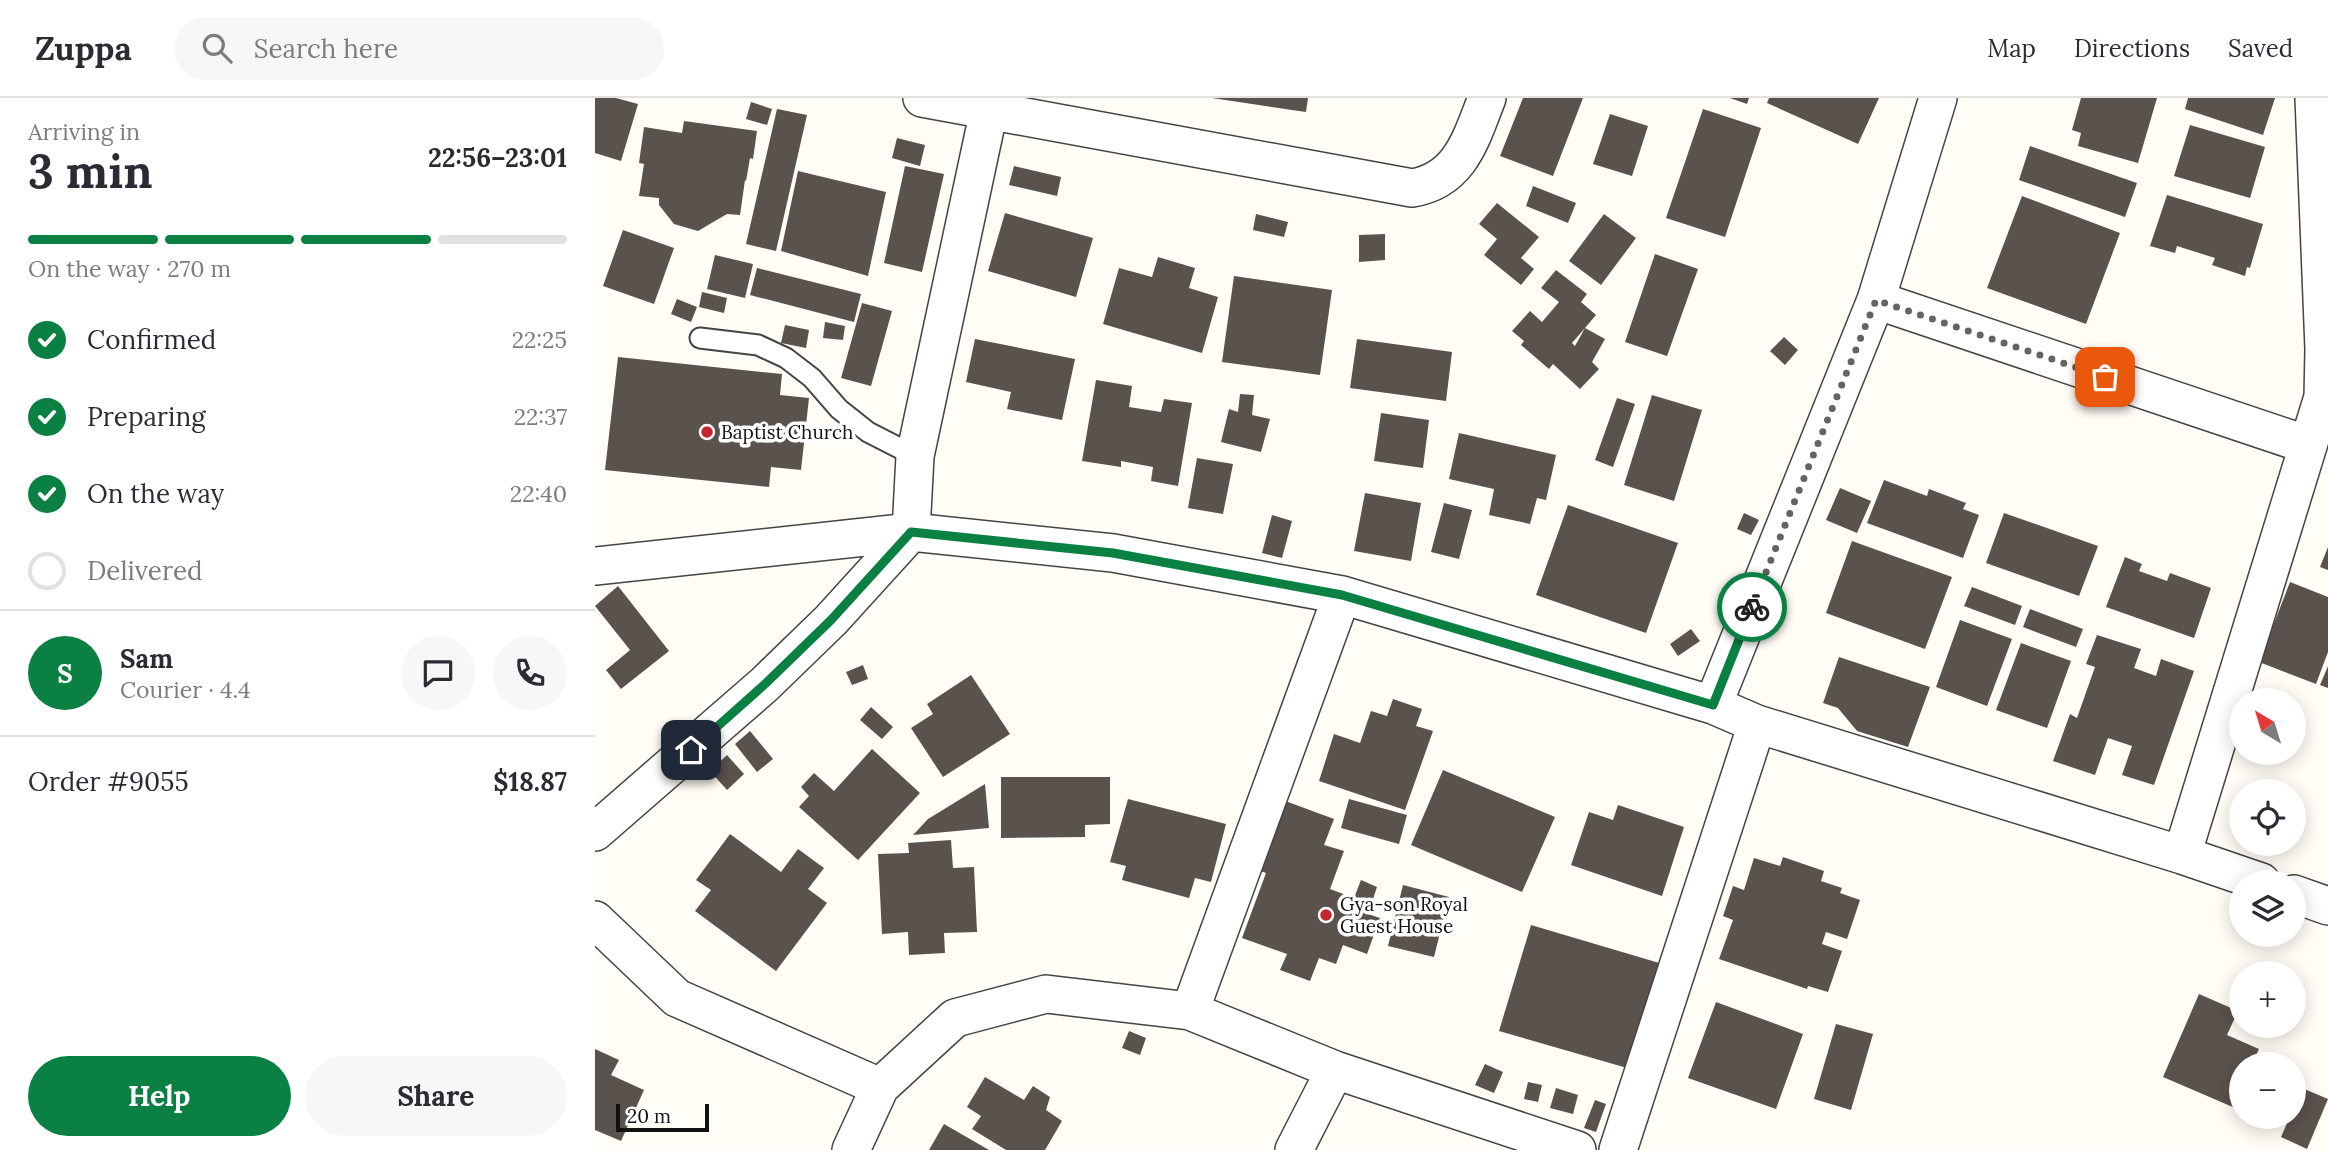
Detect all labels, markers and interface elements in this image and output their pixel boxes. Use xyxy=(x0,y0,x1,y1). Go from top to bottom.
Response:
search box xyxy=(174,17,664,80)
text: Zuppa xyxy=(35,27,132,69)
icon: search xyxy=(198,29,236,67)
text: Search here xyxy=(254,32,398,65)
text: Map xyxy=(1987,33,2036,64)
text: Directions xyxy=(2074,33,2190,64)
text: Saved xyxy=(2228,33,2293,64)
text: Arriving in xyxy=(28,117,140,146)
text: 22:56–23:01 xyxy=(428,141,567,174)
text: 3 min xyxy=(28,142,153,201)
text: On the way · 270 m xyxy=(28,254,231,283)
icon: check xyxy=(28,321,66,359)
text: Confirmed xyxy=(87,323,216,356)
text: 22:25 xyxy=(512,325,567,354)
pin xyxy=(2075,347,2135,407)
icon: bag xyxy=(2086,358,2124,396)
icon: check xyxy=(28,398,66,436)
text: Preparing xyxy=(87,400,206,433)
text: 22:37 xyxy=(514,402,567,431)
place label: Baptist Church xyxy=(721,420,853,444)
marker: Baptist Church xyxy=(699,424,715,440)
icon: check xyxy=(28,475,66,513)
text: On the way xyxy=(87,477,224,510)
text: 22:40 xyxy=(510,479,567,508)
text: Delivered xyxy=(87,554,203,587)
courier xyxy=(1717,572,1787,642)
icon: bike xyxy=(1733,588,1771,626)
button: chat xyxy=(401,636,475,710)
button: phone xyxy=(493,636,567,710)
text: Sam xyxy=(120,642,173,675)
text: S xyxy=(57,657,73,690)
text: Courier · 4.4 xyxy=(120,675,251,704)
north arrow xyxy=(2229,688,2307,765)
map controls xyxy=(2229,688,2306,1129)
pin xyxy=(661,720,721,780)
icon: home xyxy=(672,731,710,769)
text: Order #9055 xyxy=(28,765,189,798)
text: $18.87 xyxy=(493,765,567,798)
button: locate xyxy=(2229,779,2306,856)
button: layers xyxy=(2229,870,2306,947)
place label: Gya-son Royal Guest House xyxy=(1340,892,1468,938)
marker: Gya-son Royal Guest House xyxy=(1318,907,1334,923)
button: + xyxy=(2229,961,2306,1038)
button: − xyxy=(2229,1052,2306,1129)
button: Help xyxy=(28,1056,291,1136)
button: Share xyxy=(305,1056,567,1136)
scale bar xyxy=(616,1101,709,1133)
text: 20 m xyxy=(627,1104,671,1128)

